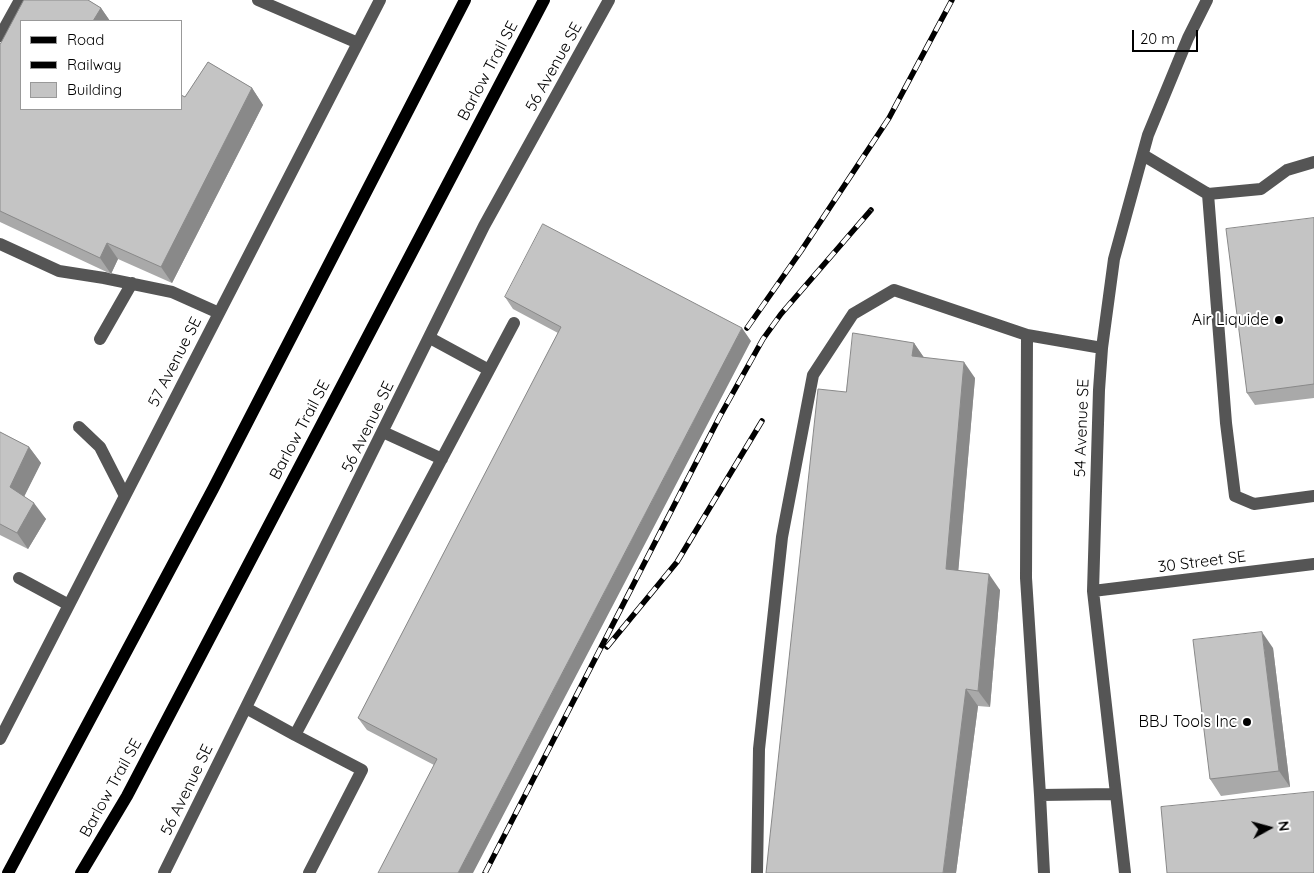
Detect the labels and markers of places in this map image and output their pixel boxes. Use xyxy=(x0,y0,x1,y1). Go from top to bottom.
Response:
place label: Air Liquide xyxy=(1192,310,1269,330)
marker: Air Liquide xyxy=(1273,314,1285,326)
place label: BBJ Tools Inc xyxy=(1138,712,1237,732)
marker: BBJ Tools Inc xyxy=(1241,716,1253,728)

